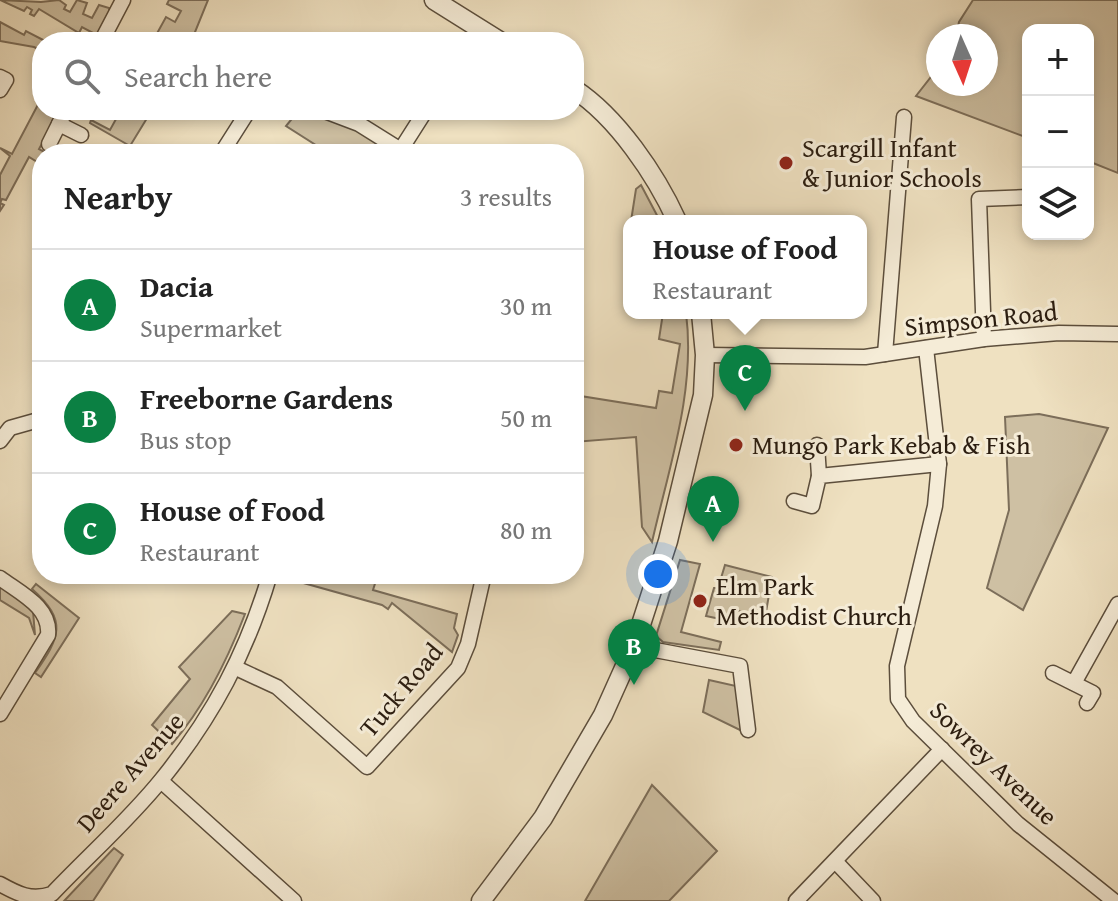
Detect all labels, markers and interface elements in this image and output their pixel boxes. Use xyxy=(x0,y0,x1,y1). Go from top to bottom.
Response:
north arrow xyxy=(926,24,998,96)
map controls xyxy=(1022,24,1094,240)
button: + xyxy=(1022,24,1094,96)
search box xyxy=(32,32,584,120)
icon: search xyxy=(60,54,104,98)
text: Search here xyxy=(124,54,272,98)
button: − xyxy=(1022,96,1094,168)
place label: Scargill Infant & Junior Schools xyxy=(802,128,982,197)
marker: Scargill Infant & Junior Schools xyxy=(777,154,795,172)
button: layers xyxy=(1022,168,1094,240)
text: Nearby xyxy=(64,172,173,221)
text: 3 results xyxy=(460,177,552,216)
popup xyxy=(623,215,867,319)
text: House of Food xyxy=(653,226,837,270)
text: Dacia xyxy=(140,264,213,308)
text: Restaurant xyxy=(653,270,772,309)
text: A xyxy=(82,286,98,325)
text: 30 m xyxy=(500,286,552,325)
street label: Simpson Road xyxy=(903,291,1059,346)
text: Supermarket xyxy=(140,308,282,347)
pin: C xyxy=(719,345,771,411)
text: Freeborne Gardens xyxy=(140,376,393,420)
text: B xyxy=(82,398,98,437)
text: 50 m xyxy=(500,398,552,437)
text: Bus stop xyxy=(140,420,232,459)
place label: Mungo Park Kebab & Fish xyxy=(752,425,1031,464)
marker: Mungo Park Kebab & Fish xyxy=(727,436,745,454)
pin: A xyxy=(687,476,739,542)
text: House of Food xyxy=(140,488,325,532)
text: C xyxy=(83,510,97,549)
text: 80 m xyxy=(500,510,552,549)
text: Restaurant xyxy=(140,532,260,571)
your location xyxy=(638,554,678,594)
place label: Elm Park Methodist Church xyxy=(716,566,912,635)
marker: Elm Park Methodist Church xyxy=(691,592,709,610)
pin: B xyxy=(608,619,660,685)
street label: Tuck Road xyxy=(349,634,452,746)
street label: Sowrey Avenue xyxy=(921,691,1067,834)
street label: Deere Avenue xyxy=(66,703,193,840)

